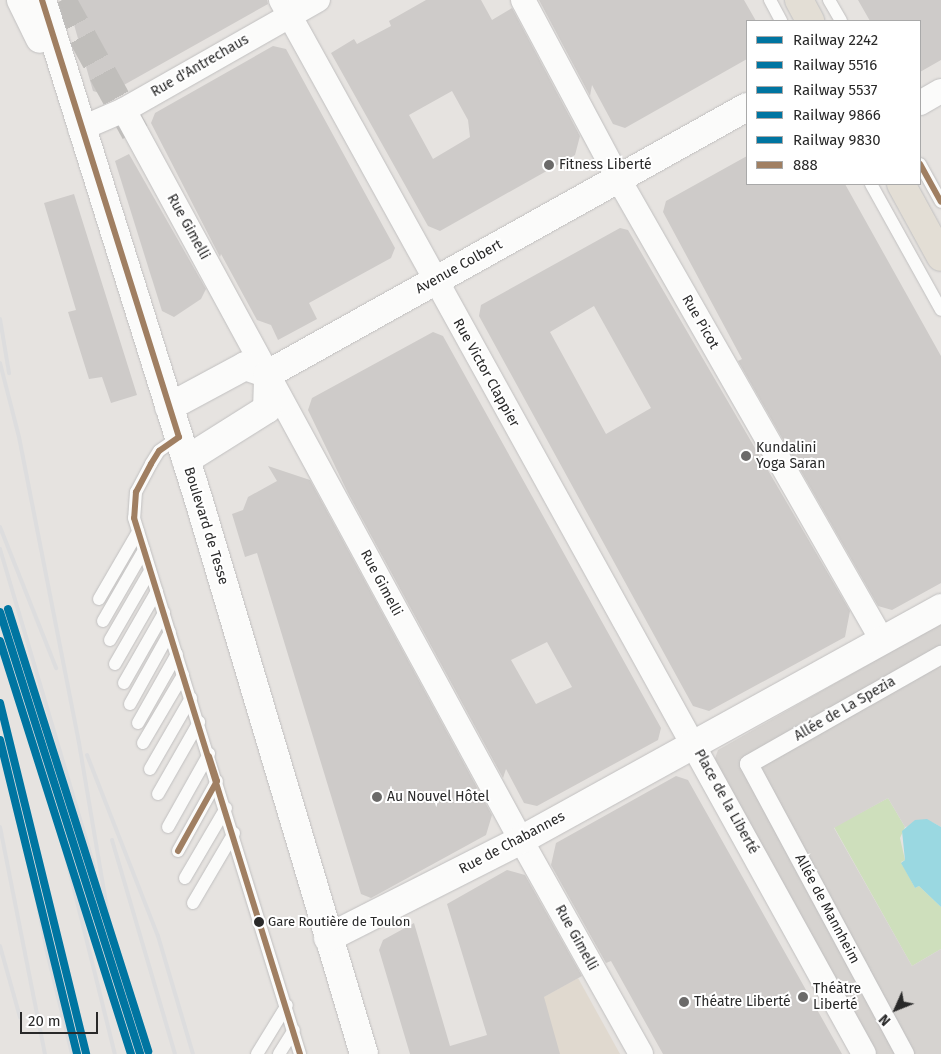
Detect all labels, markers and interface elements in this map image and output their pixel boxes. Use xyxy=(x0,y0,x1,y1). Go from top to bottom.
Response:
legend xyxy=(746,20,921,185)
street label: Rue d'Antrechaus xyxy=(148,31,252,101)
text: Railway 2242 xyxy=(793,31,878,49)
text: Railway 5516 xyxy=(793,56,877,74)
text: Railway 5537 xyxy=(793,81,878,99)
text: Railway 9866 xyxy=(793,106,881,124)
text: Railway 9830 xyxy=(793,131,881,149)
text: 888 xyxy=(793,156,818,174)
place label: Fitness Liberté xyxy=(559,157,652,173)
marker: Fitness Liberté xyxy=(543,159,555,171)
street label: Rue Gimelli xyxy=(163,191,213,263)
street label: Avenue Colbert xyxy=(413,236,505,298)
street label: Rue Picot xyxy=(678,292,722,352)
street label: Rue Victor Clappier xyxy=(449,316,523,430)
place label: Kundalini Yoga Saran xyxy=(756,440,825,472)
marker: Kundalini Yoga Saran xyxy=(740,450,752,462)
street label: Boulevard de Tesse xyxy=(180,465,232,587)
street label: Rue Gimelli xyxy=(357,547,405,619)
street label: Allée de La Spezia xyxy=(791,673,899,745)
street label: Place de la Liberté xyxy=(690,747,762,857)
place label: Au Nouvel Hôtel xyxy=(387,789,489,805)
marker: Au Nouvel Hôtel xyxy=(371,791,383,803)
street label: Rue de Chabannes xyxy=(456,808,568,878)
street label: Allée de Mannheim xyxy=(791,851,863,967)
street label: Rue Gimelli xyxy=(551,902,601,974)
place label: Gare Routière de Toulon xyxy=(268,914,410,930)
marker: Gare Routière de Toulon xyxy=(254,917,264,927)
place label: Théàtre Liberté xyxy=(813,981,861,1014)
north arrow xyxy=(871,984,921,1034)
marker: Théàtre Liberté xyxy=(797,991,809,1003)
place label: Théatre Liberté xyxy=(694,994,791,1010)
marker: Théatre Liberté xyxy=(678,996,690,1008)
scale bar xyxy=(22,1002,100,1034)
text: N xyxy=(876,1011,894,1029)
text: 20 m xyxy=(28,1012,61,1030)

